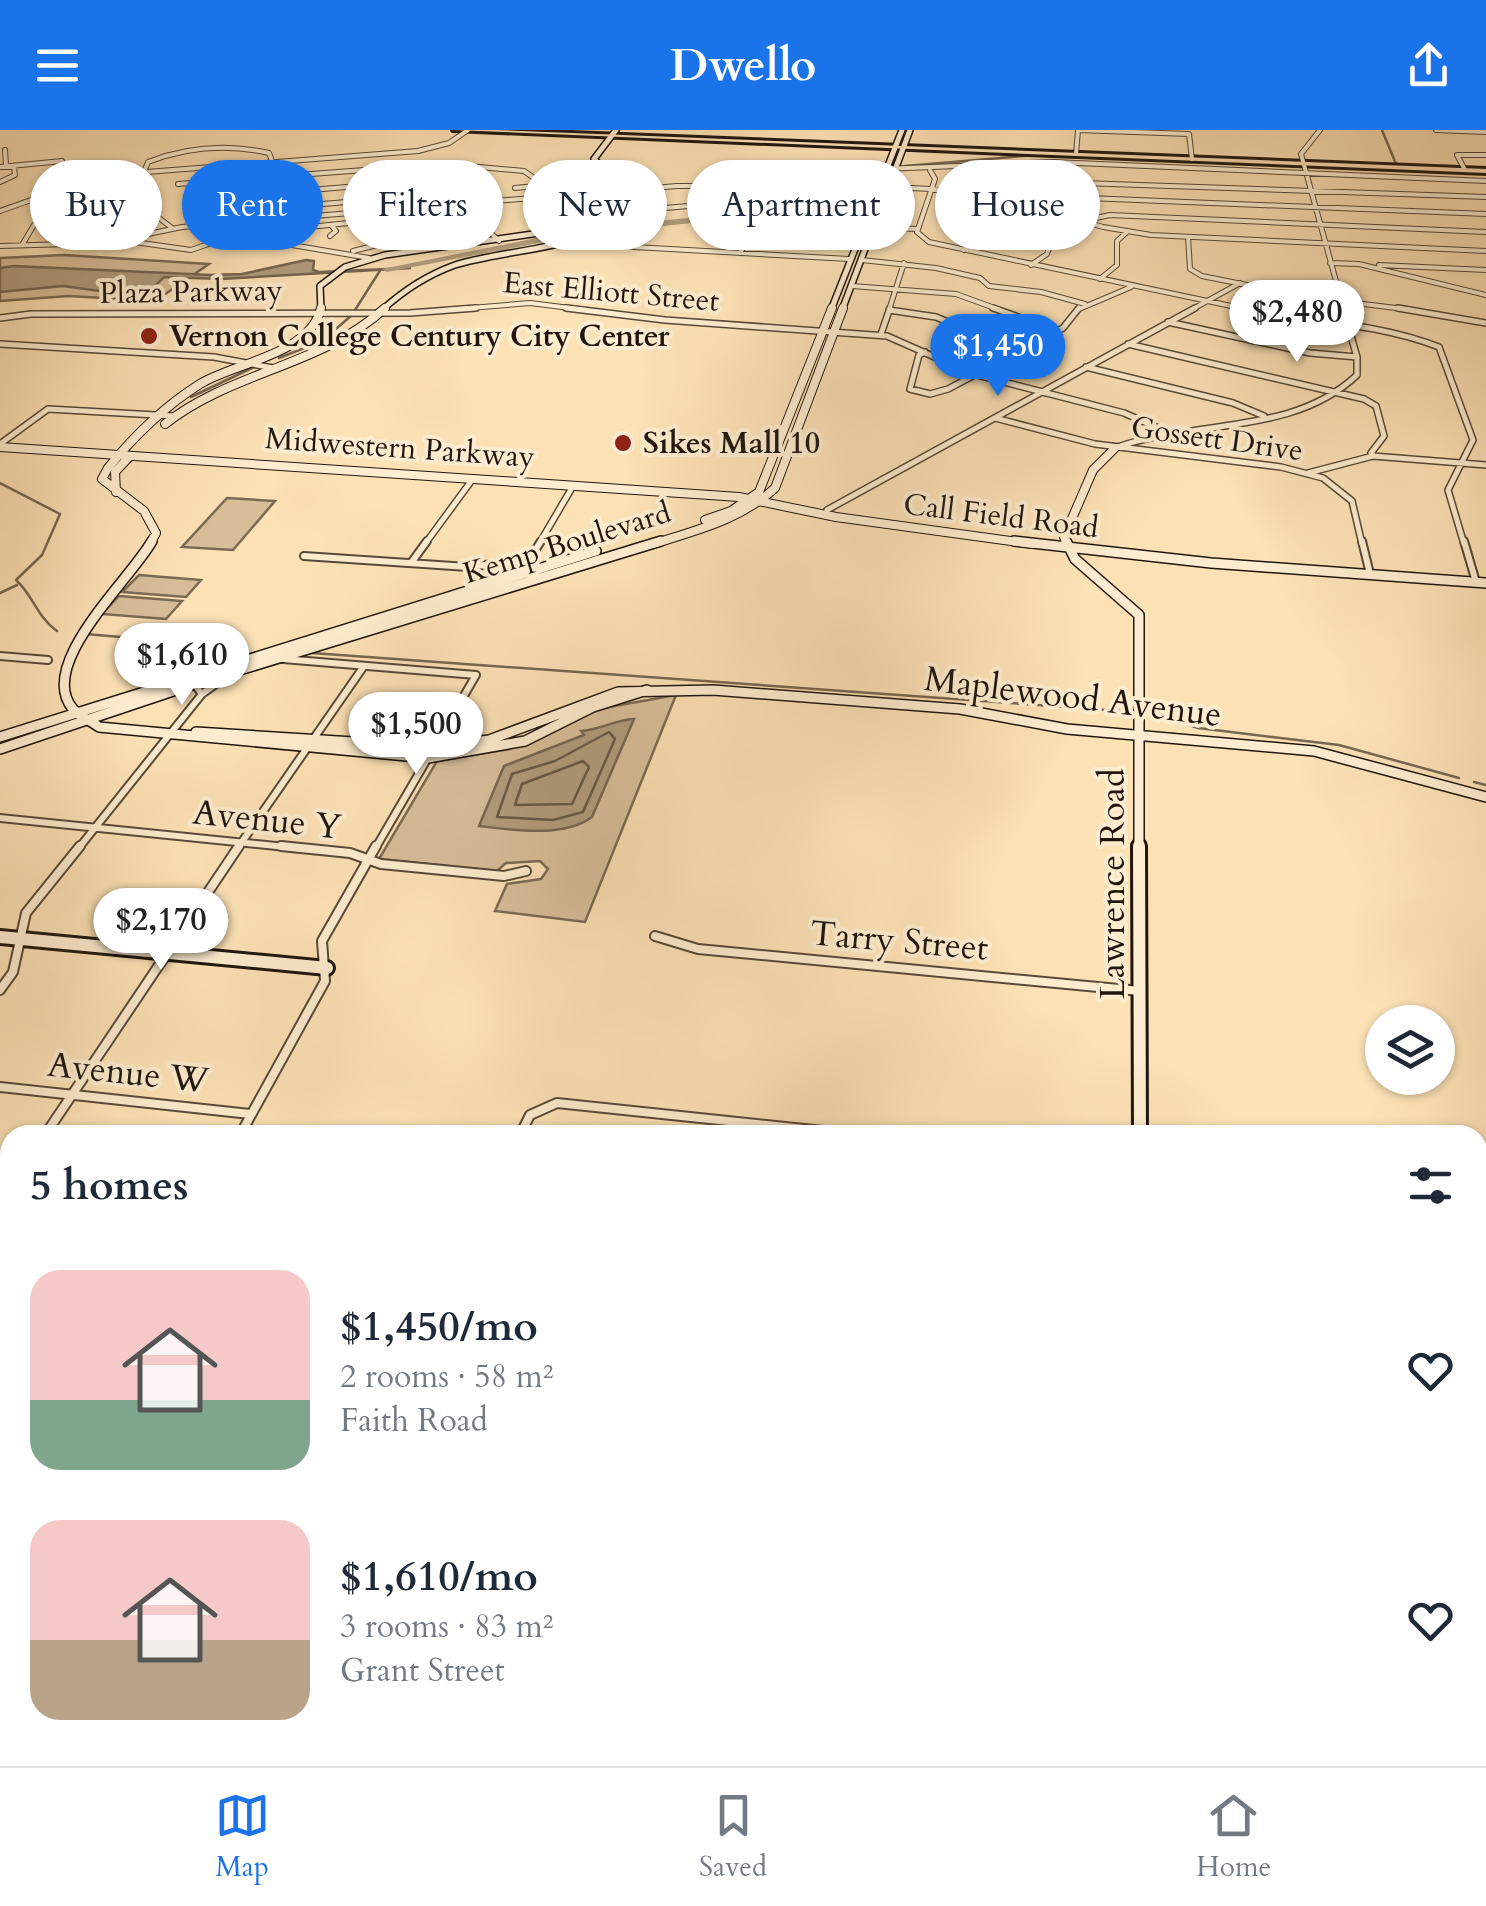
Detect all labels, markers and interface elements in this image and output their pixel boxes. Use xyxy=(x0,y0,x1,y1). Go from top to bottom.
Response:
text: Dwello xyxy=(670,35,816,96)
icon: menu xyxy=(30,38,85,93)
icon: share xyxy=(1401,38,1456,93)
chip: Buy xyxy=(30,160,162,250)
chip: Rent xyxy=(182,160,323,250)
chip: Filters xyxy=(343,160,503,250)
chip: New xyxy=(523,160,667,250)
chip: Apartment xyxy=(687,160,915,250)
chip: House xyxy=(935,160,1100,250)
street label: East Elliott Street xyxy=(501,262,721,322)
street label: Plaza Parkway xyxy=(99,270,283,314)
pin: $2,480 xyxy=(1216,280,1378,365)
text: $2,480 xyxy=(1251,290,1343,334)
pin: $1,450 xyxy=(917,314,1079,399)
place label: Vernon College Century City Center xyxy=(169,316,670,357)
text: $1,450 xyxy=(952,324,1044,368)
marker: Vernon College Century City Center xyxy=(138,325,160,347)
street label: Gossett Drive xyxy=(1128,407,1306,471)
street label: Midwestern Parkway xyxy=(264,418,536,478)
place label: Sikes Mall 10 xyxy=(643,423,820,464)
marker: Sikes Mall 10 xyxy=(612,432,634,454)
street label: Call Field Road xyxy=(901,484,1101,548)
street label: Kemp Boulevard xyxy=(458,492,676,594)
pin: $1,610 xyxy=(101,623,263,708)
text: $1,610 xyxy=(136,633,228,677)
street label: Maplewood Avenue xyxy=(922,655,1224,739)
pin: $1,500 xyxy=(335,692,497,777)
text: $1,500 xyxy=(370,702,462,746)
street label: Lawrence Road xyxy=(1089,768,1137,1000)
street label: Avenue Y xyxy=(190,788,344,852)
pin: $2,170 xyxy=(80,888,242,973)
text: $2,170 xyxy=(115,898,207,942)
street label: Tarry Street xyxy=(808,909,990,973)
map controls xyxy=(1365,1005,1455,1095)
button: layers xyxy=(1365,1005,1455,1095)
street label: Avenue W xyxy=(45,1041,211,1105)
text: 5 homes xyxy=(30,1157,188,1214)
icon: filters xyxy=(1403,1158,1458,1213)
text: $1,450/mo xyxy=(340,1298,538,1355)
icon: home xyxy=(110,1310,230,1430)
icon: heart xyxy=(1403,1343,1458,1398)
text: 2 rooms · 58 m² xyxy=(340,1355,553,1399)
text: Faith Road xyxy=(340,1399,488,1443)
text: $1,610/mo xyxy=(340,1548,538,1605)
icon: home xyxy=(110,1560,230,1680)
icon: heart xyxy=(1403,1593,1458,1648)
text: 3 rooms · 83 m² xyxy=(340,1605,553,1649)
text: Grant Street xyxy=(340,1649,505,1693)
tab: Map xyxy=(215,1788,270,1886)
tab: Saved xyxy=(699,1788,767,1886)
tab: Home xyxy=(1196,1788,1271,1886)

